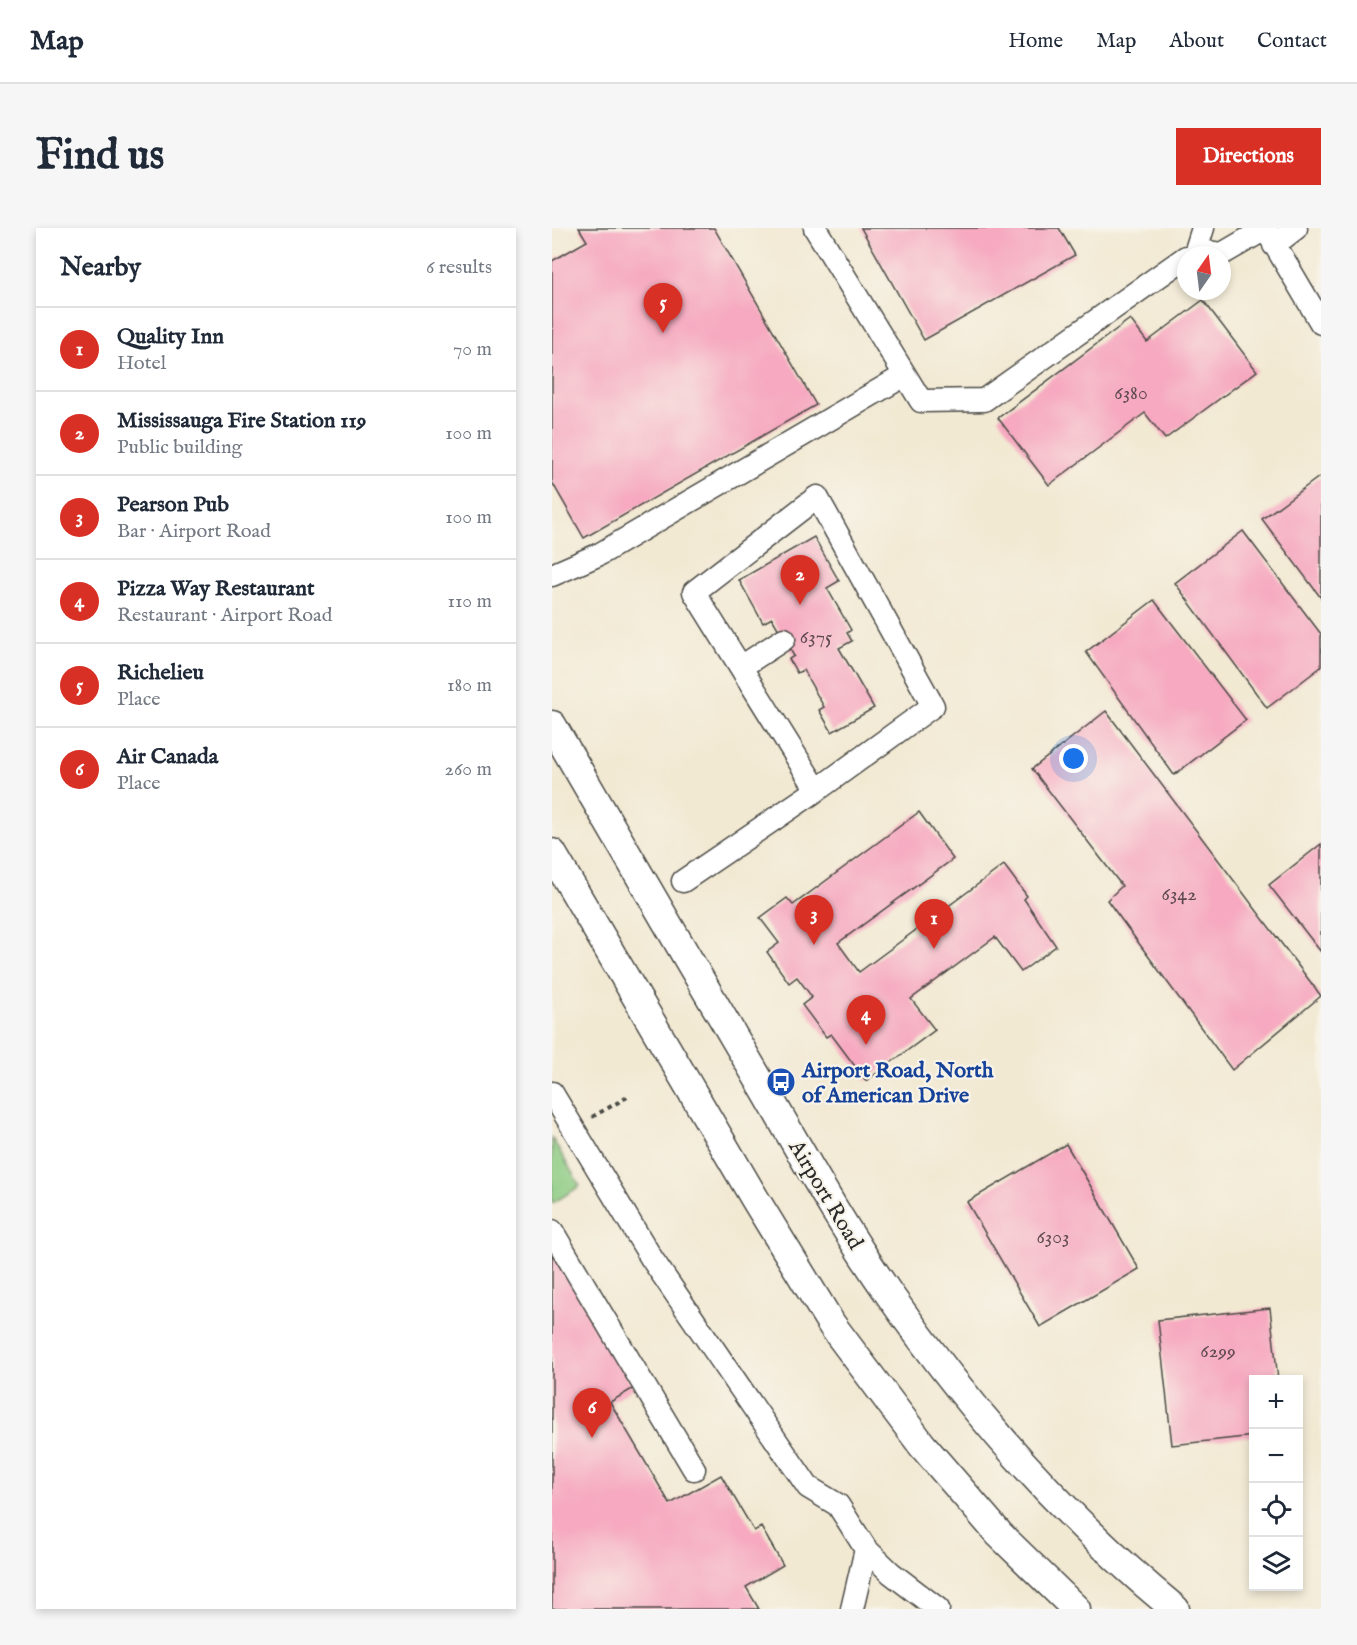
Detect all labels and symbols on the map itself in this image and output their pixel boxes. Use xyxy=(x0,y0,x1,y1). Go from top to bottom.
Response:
north arrow xyxy=(1177,246,1231,300)
pin: 5 xyxy=(644,284,682,333)
house number: 6380 xyxy=(1114,381,1148,406)
pin: 2 xyxy=(780,556,820,605)
house number: 6375 xyxy=(800,625,832,650)
your location xyxy=(1059,744,1088,773)
house number: 6342 xyxy=(1161,882,1197,907)
pin: 3 xyxy=(794,896,834,945)
pin: 1 xyxy=(914,900,953,949)
pin: 4 xyxy=(846,996,886,1045)
place label: Airport Road, North of American Drive xyxy=(801,1057,994,1110)
bus stop icon: Airport Road, North of American Drive xyxy=(765,1066,797,1098)
street label: Airport Road xyxy=(781,1134,869,1255)
house number: 6303 xyxy=(1036,1225,1070,1250)
house number: 6299 xyxy=(1200,1339,1236,1364)
pin: 6 xyxy=(572,1388,612,1438)

